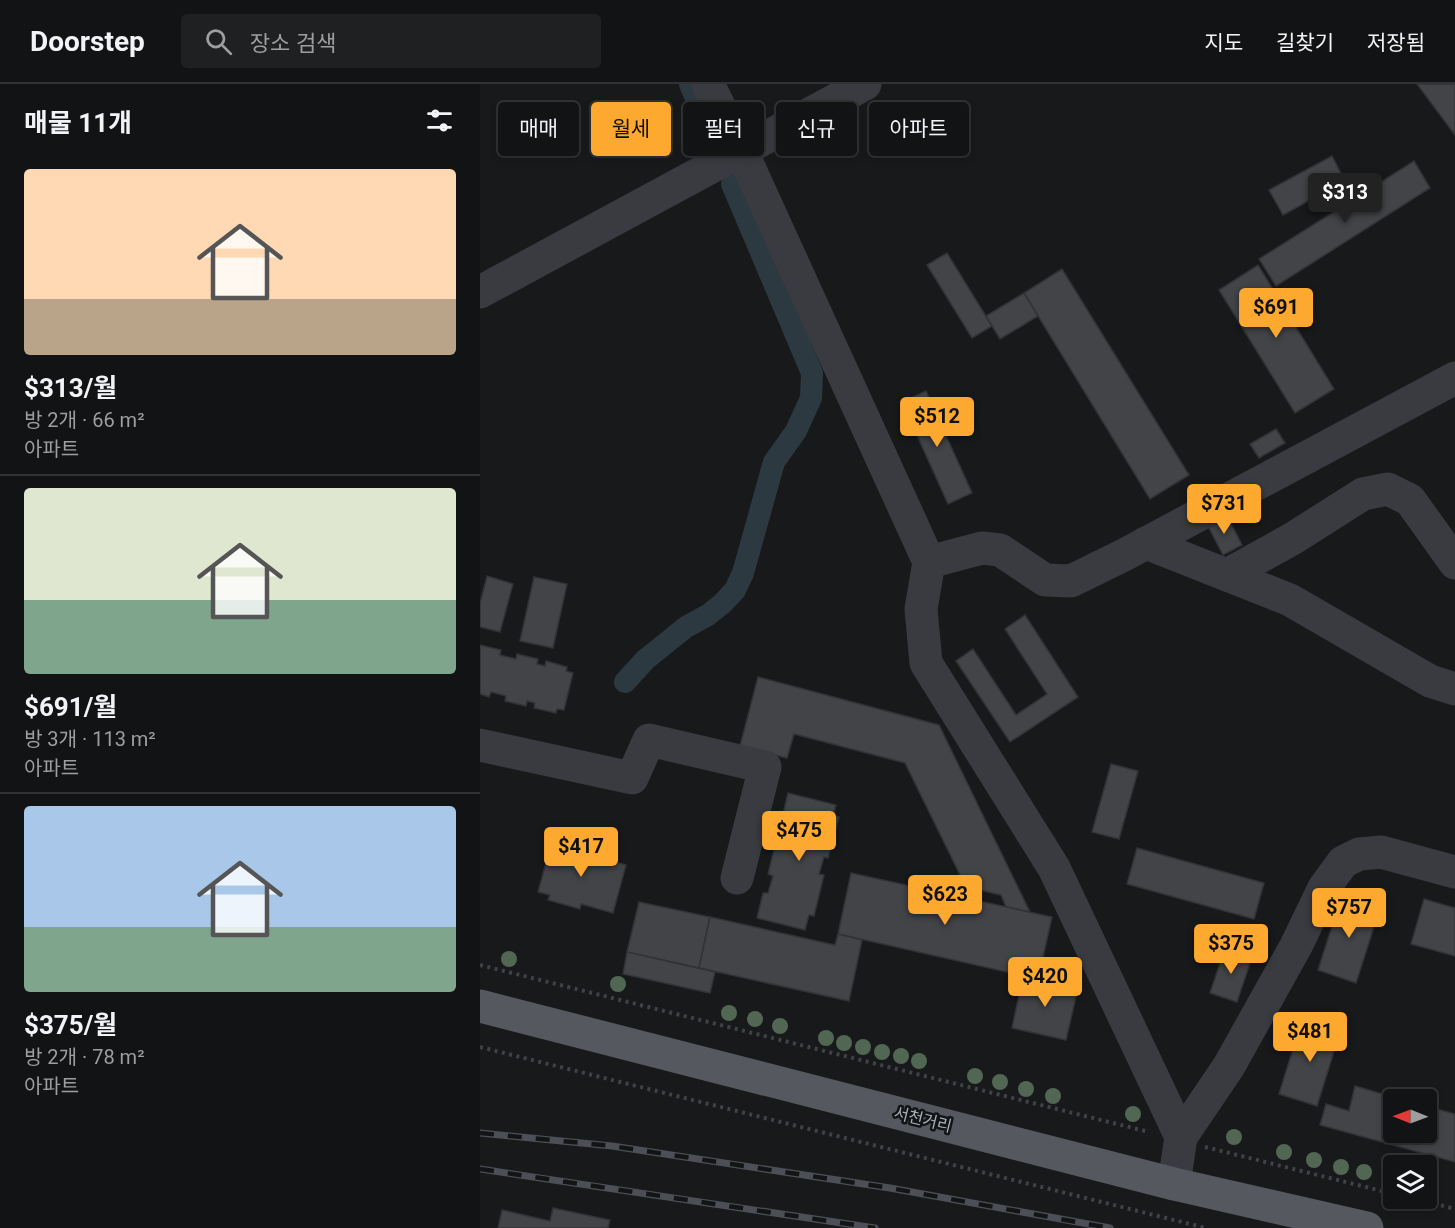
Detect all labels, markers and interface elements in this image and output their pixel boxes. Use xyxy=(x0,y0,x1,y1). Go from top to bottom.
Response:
search box xyxy=(181,14,601,68)
text: Doorstep xyxy=(30,25,145,58)
icon: search xyxy=(202,25,235,58)
text: 장소 검색 xyxy=(250,31,336,56)
text: 지도 xyxy=(1204,31,1243,55)
text: 길찾기 xyxy=(1276,31,1334,55)
text: 저장됨 xyxy=(1367,31,1425,55)
chip: 매매 xyxy=(498,102,579,156)
chip: 월세 xyxy=(591,102,671,156)
chip: 필터 xyxy=(683,102,764,156)
chip: 신규 xyxy=(776,102,857,156)
chip: 아파트 xyxy=(869,102,969,156)
icon: filters xyxy=(423,104,456,137)
text: 매물 11개 xyxy=(24,108,132,138)
pin: $313 xyxy=(1309,173,1381,224)
text: $313 xyxy=(1322,180,1368,204)
icon: home xyxy=(186,208,294,316)
pin: $691 xyxy=(1240,288,1312,339)
text: $691 xyxy=(1253,295,1299,319)
text: $313/월 xyxy=(24,373,117,403)
pin: $512 xyxy=(901,397,973,448)
text: $512 xyxy=(914,404,960,428)
text: 방 2개 · 66 m² xyxy=(24,408,144,432)
text: 아파트 xyxy=(24,437,79,461)
pin: $731 xyxy=(1188,484,1260,535)
text: $731 xyxy=(1201,491,1247,515)
icon: home xyxy=(186,527,294,635)
text: $691/월 xyxy=(24,692,117,722)
text: 방 3개 · 113 m² xyxy=(24,727,156,751)
text: 아파트 xyxy=(24,756,79,780)
pin: $475 xyxy=(763,811,835,862)
text: $475 xyxy=(776,818,822,842)
pin: $417 xyxy=(545,827,617,878)
text: $417 xyxy=(558,834,604,858)
icon: home xyxy=(186,845,294,953)
pin: $623 xyxy=(909,875,981,926)
text: $623 xyxy=(922,882,968,906)
pin: $757 xyxy=(1313,888,1385,939)
text: $757 xyxy=(1326,895,1372,919)
pin: $375 xyxy=(1195,924,1267,975)
text: $375 xyxy=(1208,931,1254,955)
pin: $420 xyxy=(1009,957,1081,1008)
text: $420 xyxy=(1022,964,1068,988)
text: $375/월 xyxy=(24,1010,117,1040)
pin: $481 xyxy=(1274,1012,1346,1063)
text: $481 xyxy=(1287,1019,1333,1043)
text: 방 2개 · 78 m² xyxy=(24,1045,144,1069)
text: 아파트 xyxy=(24,1074,79,1098)
north arrow xyxy=(1383,1089,1437,1143)
map controls xyxy=(1383,1089,1437,1209)
street label: 서천거리 xyxy=(892,1103,954,1136)
button: layers xyxy=(1383,1155,1437,1209)

